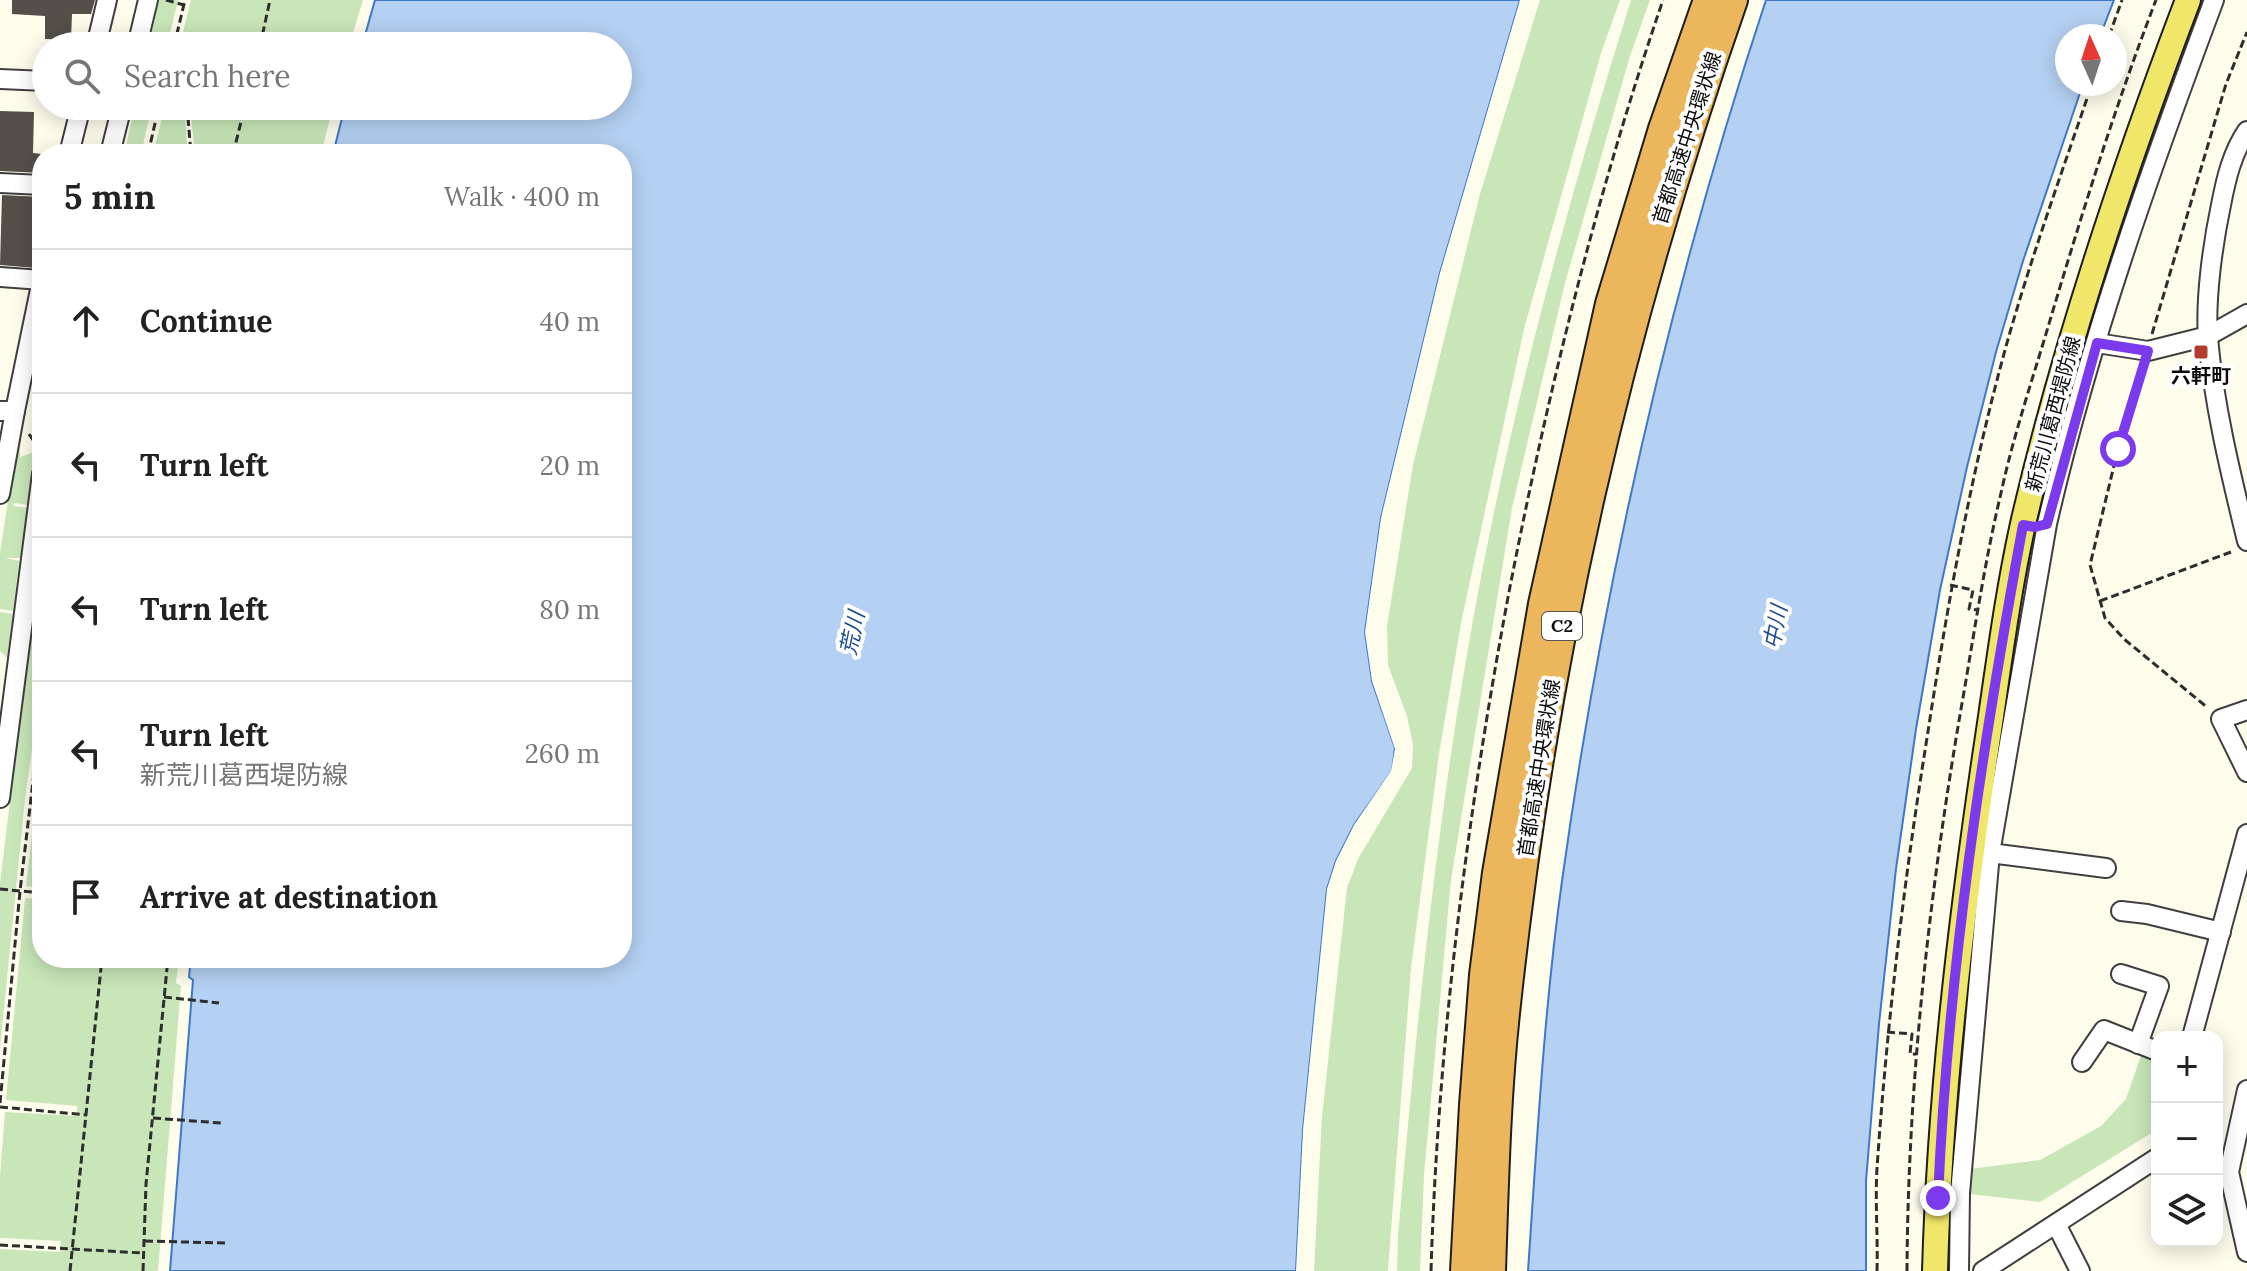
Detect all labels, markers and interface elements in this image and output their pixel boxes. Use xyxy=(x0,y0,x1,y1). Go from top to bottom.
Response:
north arrow xyxy=(2055,24,2127,96)
search box xyxy=(32,32,632,120)
street label: 首都高速中央環状線 xyxy=(1647,48,1726,227)
icon: search xyxy=(60,54,104,98)
text: Search here xyxy=(124,57,291,95)
text: 5 min xyxy=(64,175,155,218)
text: Walk · 400 m xyxy=(444,180,600,213)
icon: ahead xyxy=(64,299,108,343)
text: Continue xyxy=(140,302,272,340)
text: 40 m xyxy=(540,305,600,338)
street label: 新荒川葛西堤防線 xyxy=(2020,333,2085,494)
marker: 六軒町 xyxy=(2192,343,2210,361)
place label: 六軒町 xyxy=(2171,363,2231,388)
route start xyxy=(2100,431,2136,467)
icon: left xyxy=(64,443,108,487)
text: Turn left xyxy=(140,446,268,484)
text: 20 m xyxy=(540,449,600,482)
icon: left xyxy=(64,587,108,631)
text: Turn left xyxy=(140,590,268,628)
text: 80 m xyxy=(539,593,600,626)
water label: 中川 xyxy=(1757,601,1793,651)
water label: 荒川 xyxy=(834,607,871,657)
road number: C2 xyxy=(1542,612,1582,640)
street label: 首都高速中央環状線 xyxy=(1512,677,1565,859)
text: Turn left xyxy=(140,716,268,754)
icon: left xyxy=(64,731,108,775)
text: 260 m xyxy=(525,737,600,770)
text: 新荒川葛西堤防線 xyxy=(140,758,348,791)
icon: arrive xyxy=(64,875,108,919)
text: Arrive at destination xyxy=(140,878,438,916)
map controls xyxy=(2151,1031,2223,1247)
button: + xyxy=(2151,1031,2223,1103)
button: − xyxy=(2151,1103,2223,1175)
button: layers xyxy=(2151,1175,2223,1247)
route end xyxy=(1920,1180,1956,1216)

